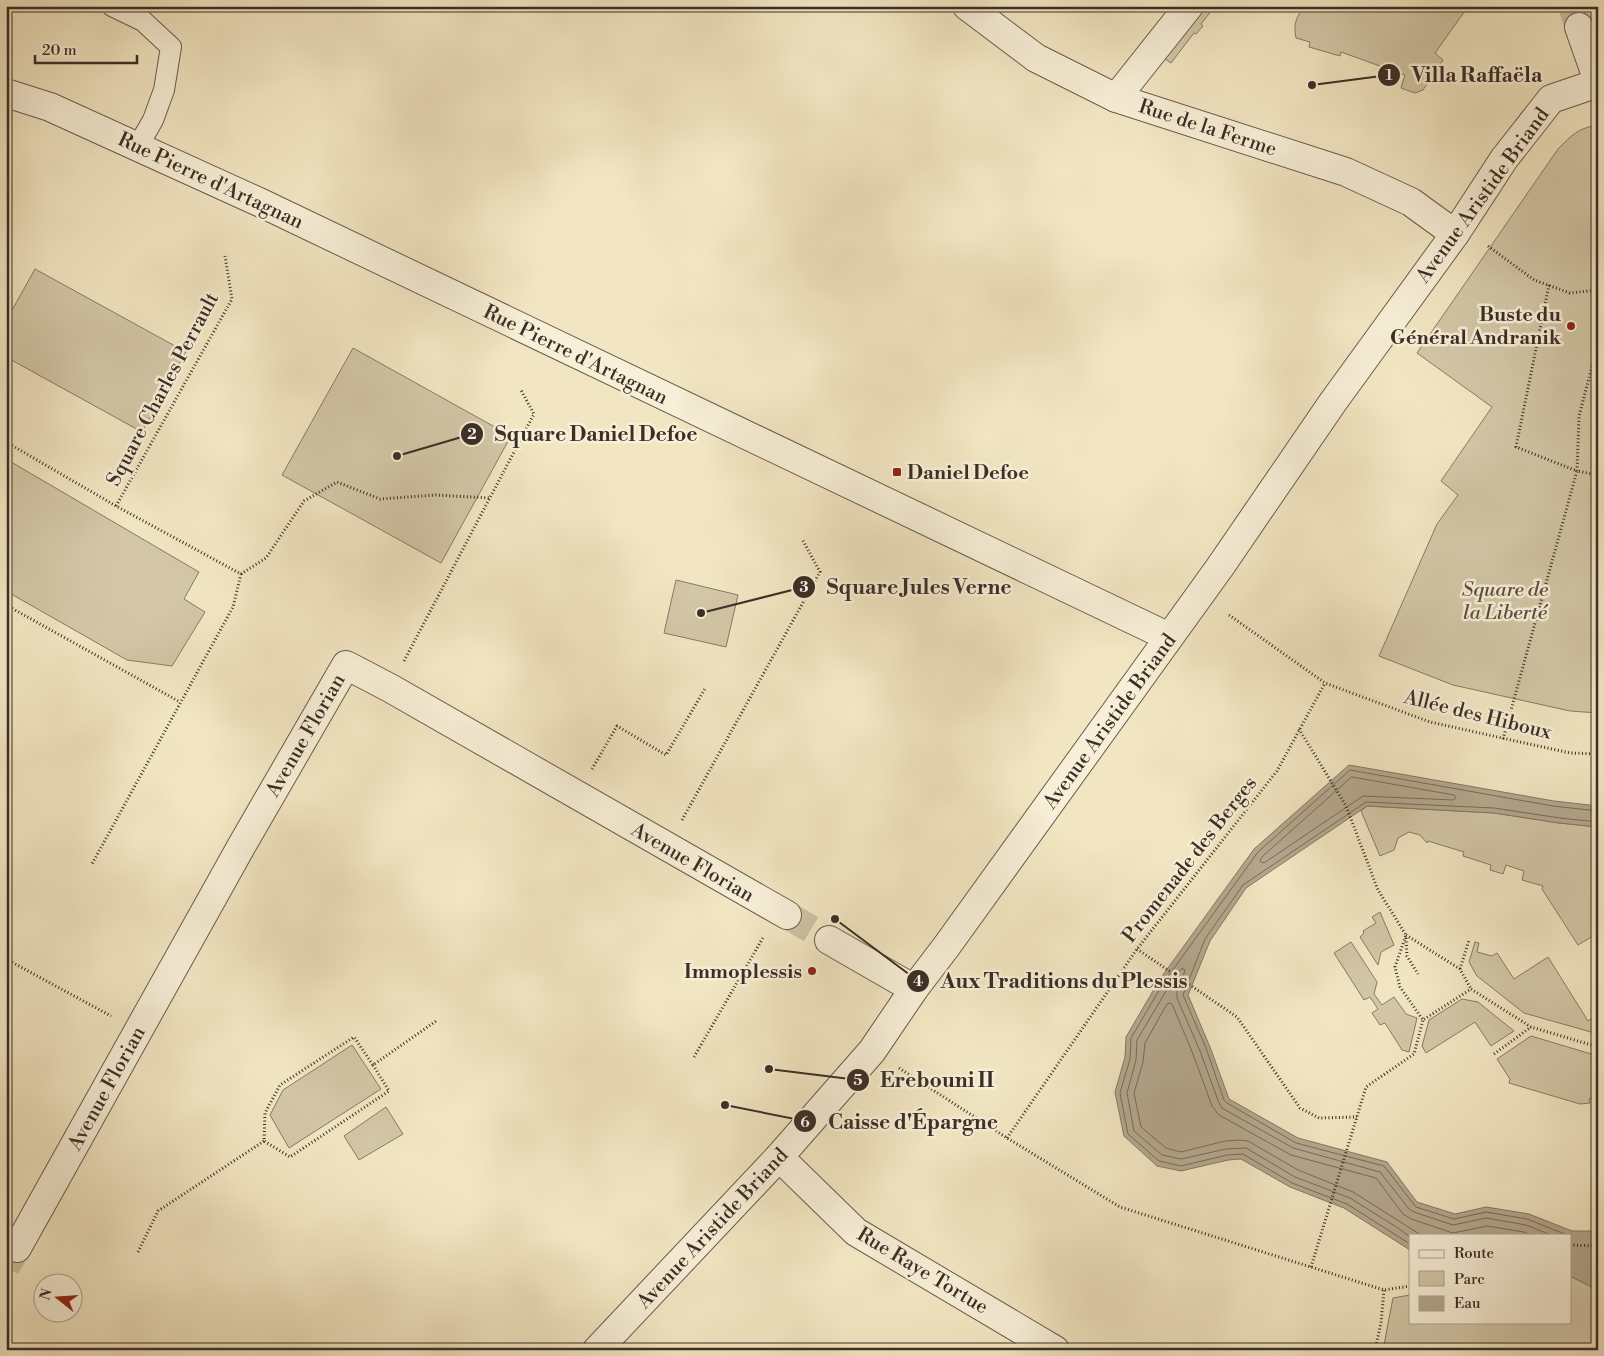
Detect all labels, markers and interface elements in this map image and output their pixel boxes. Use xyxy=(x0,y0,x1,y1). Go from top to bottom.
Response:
scale bar xyxy=(35,32,138,64)
text: 20 m xyxy=(42,41,77,60)
callout: Villa Raffaëla xyxy=(1376,57,1552,93)
text: Villa Raffaëla xyxy=(1411,63,1543,89)
text: 1 xyxy=(1385,66,1393,85)
street label: Rue de la Ferme xyxy=(1135,94,1280,163)
street label: Avenue Aristide Briand xyxy=(1411,103,1556,289)
street label: Rue Pierre d'Artagnan xyxy=(113,127,307,235)
street label: Square Charles Perrault xyxy=(102,289,225,491)
street label: Rue Pierre d'Artagnan xyxy=(479,300,672,411)
place label: Buste du Général Andranik xyxy=(1390,303,1562,351)
marker: Buste du Général Andranik xyxy=(1565,320,1577,332)
callout: Square Daniel Defoe xyxy=(459,416,708,452)
text: Square Daniel Defoe xyxy=(494,422,698,448)
text: 2 xyxy=(467,425,477,444)
place label: Daniel Defoe xyxy=(907,461,1029,486)
marker: Daniel Defoe xyxy=(891,466,903,478)
callout: Square Jules Verne xyxy=(792,569,1022,605)
text: Square Jules Verne xyxy=(826,575,1012,601)
text: 3 xyxy=(799,578,809,597)
park label: Square de la Liberté xyxy=(1462,578,1549,626)
street label: Avenue Aristide Briand xyxy=(1038,629,1183,815)
street label: Avenue Florian xyxy=(260,670,352,803)
street label: Allée des Hiboux xyxy=(1400,685,1555,746)
street label: Promenade des Berges xyxy=(1117,772,1263,948)
street label: Avenue Florian xyxy=(625,817,758,909)
place label: Immoplessis xyxy=(684,960,802,985)
callout: Aux Traditions du Plessis xyxy=(905,963,1198,999)
marker: Immoplessis xyxy=(806,965,818,977)
text: Aux Traditions du Plessis xyxy=(939,969,1188,995)
text: 4 xyxy=(913,972,923,991)
street label: Avenue Florian xyxy=(62,1022,152,1156)
callout: Erebouni II xyxy=(845,1062,1004,1098)
text: Erebouni II xyxy=(880,1068,994,1094)
text: 5 xyxy=(853,1071,863,1090)
callout: Caisse d'Épargne xyxy=(793,1103,1008,1139)
text: Caisse d'Épargne xyxy=(828,1108,998,1136)
text: 6 xyxy=(800,1113,810,1132)
street label: Avenue Aristide Briand xyxy=(631,1143,795,1315)
street label: Rue Raye Tortue xyxy=(852,1222,992,1320)
legend xyxy=(1409,1234,1572,1324)
text: Route xyxy=(1454,1244,1494,1263)
text: Parc xyxy=(1454,1270,1485,1289)
north arrow xyxy=(32,1274,82,1324)
text: N xyxy=(36,1287,57,1302)
text: Eau xyxy=(1454,1294,1481,1313)

